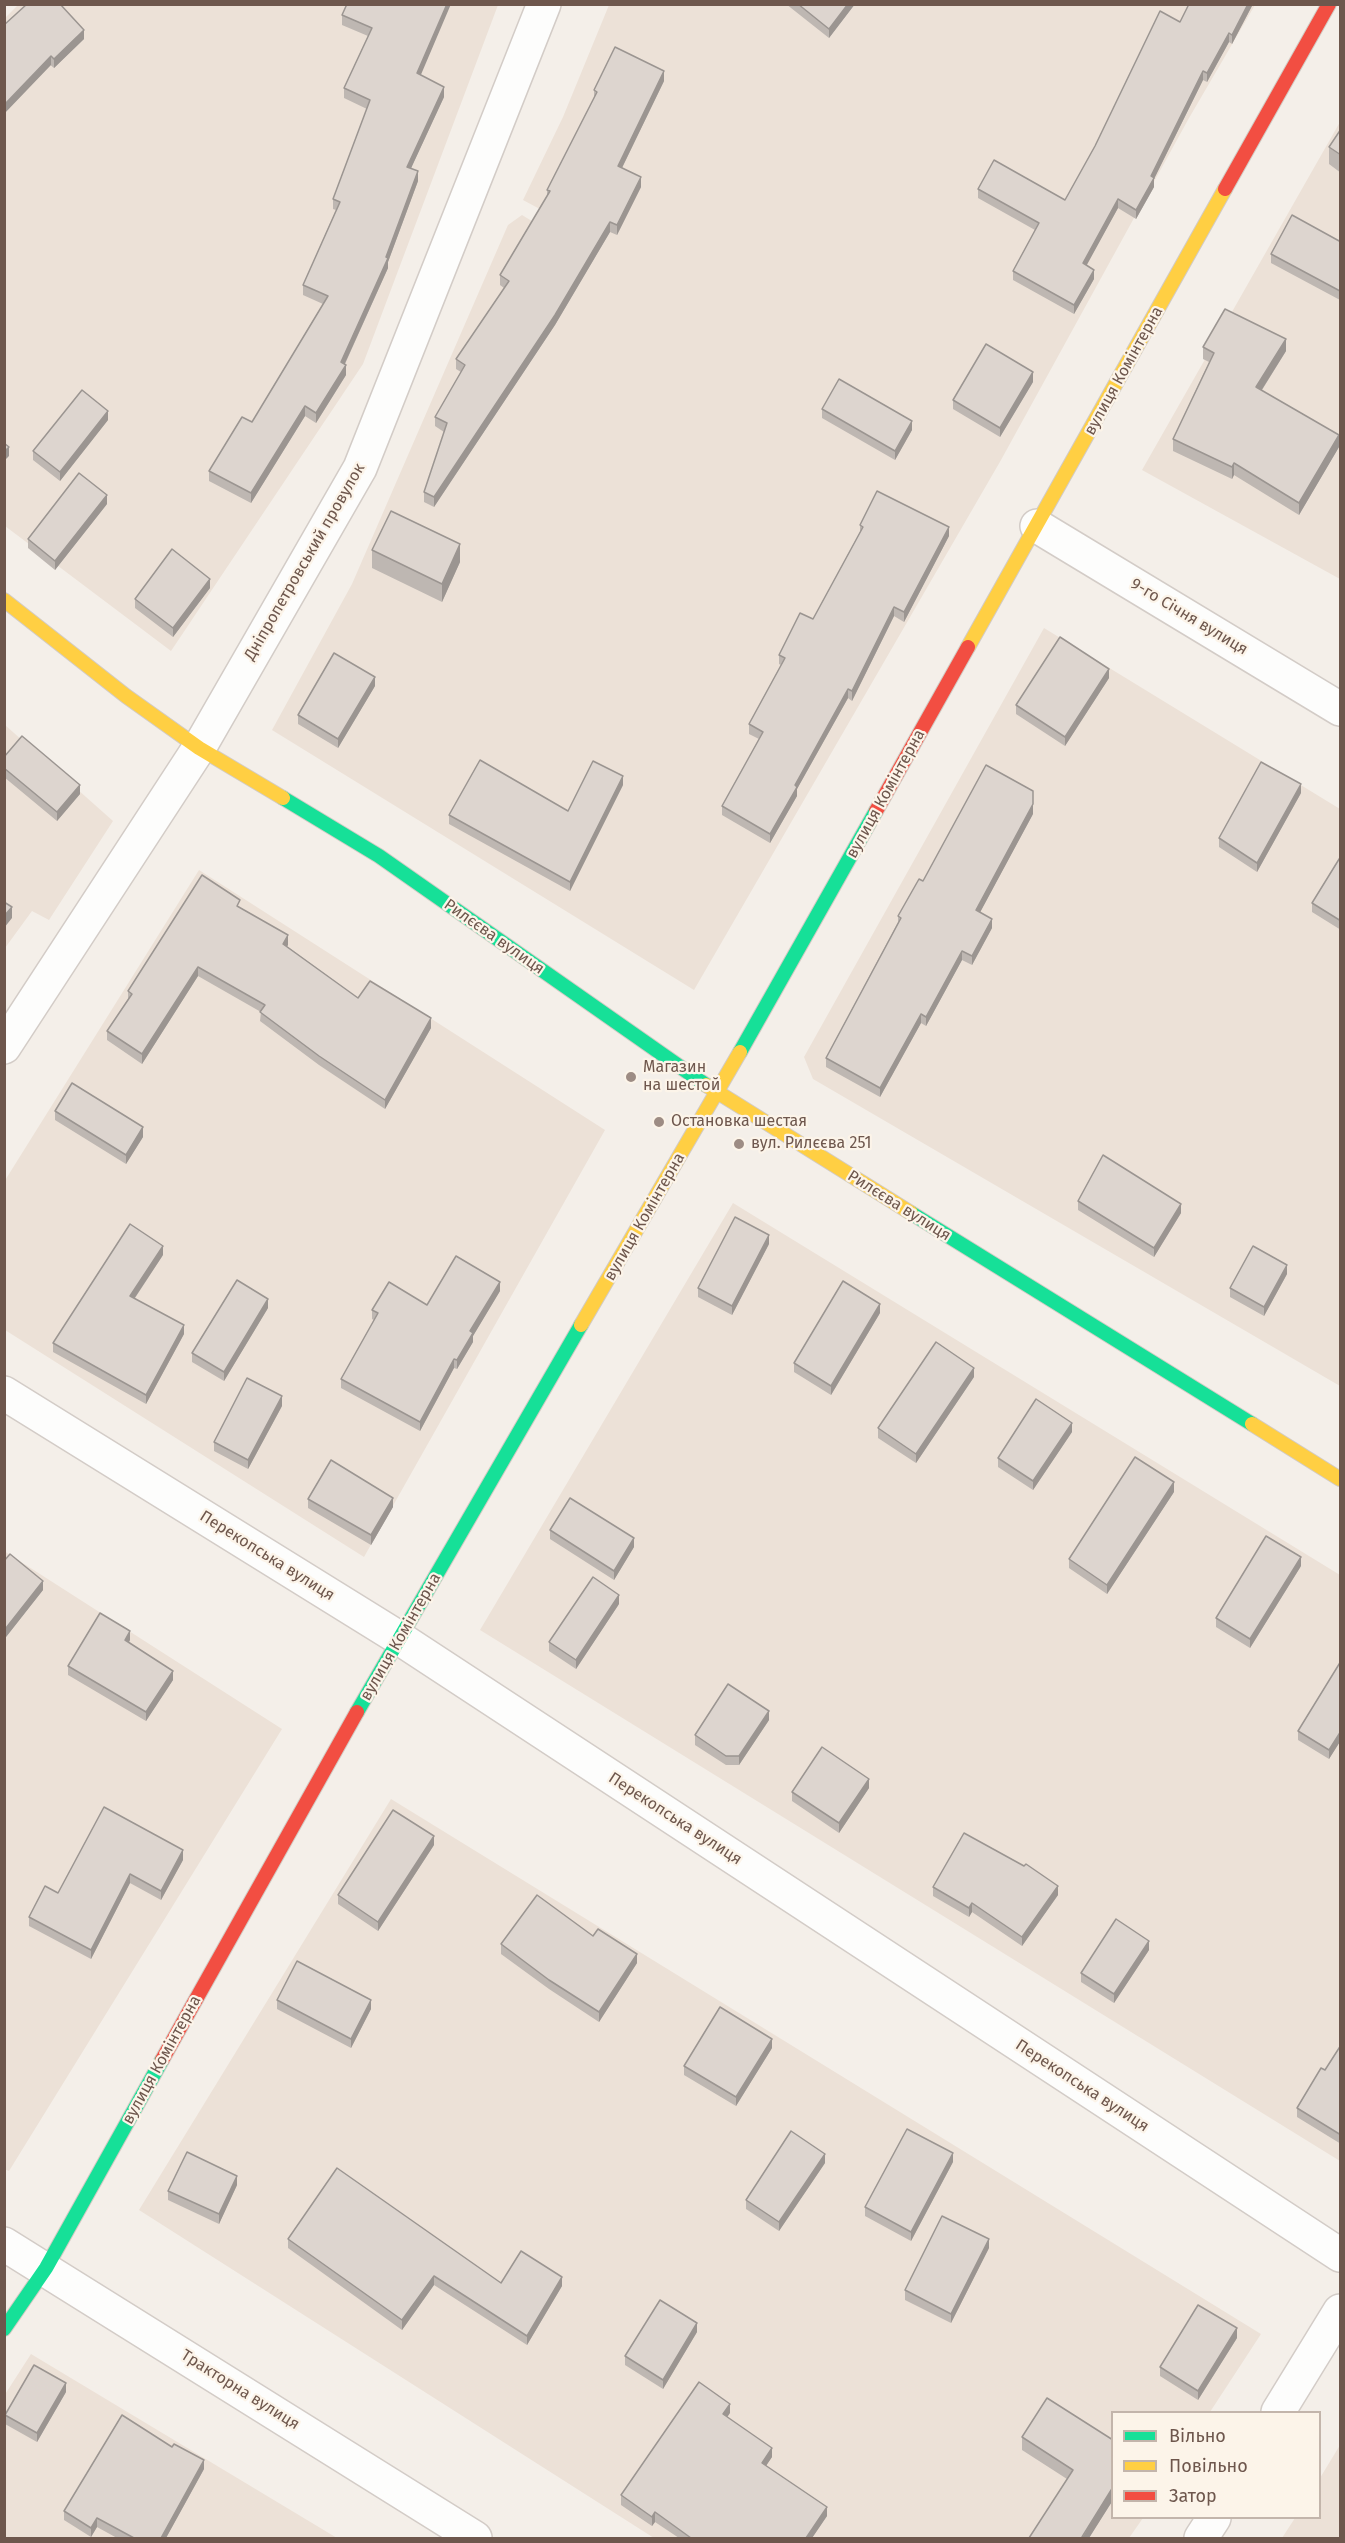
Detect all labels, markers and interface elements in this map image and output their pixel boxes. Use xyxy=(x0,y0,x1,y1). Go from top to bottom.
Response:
street label: вулиця Комінтерна xyxy=(1081,303,1167,439)
street label: Дніпропетровський провулок xyxy=(241,460,369,664)
street label: 9-го Січня вулиця xyxy=(1127,574,1251,660)
street label: вулиця Комінтерна xyxy=(843,726,929,862)
street label: Рилєєва вулиця xyxy=(440,895,548,979)
place label: Магазин на шестой xyxy=(643,1058,720,1096)
marker: Магазин на шестой xyxy=(624,1070,638,1084)
place label: Остановка шестая xyxy=(671,1112,807,1132)
marker: Остановка шестая xyxy=(652,1115,666,1129)
place label: вул. Рилєєва 251 xyxy=(751,1134,872,1154)
marker: вул. Рилєєва 251 xyxy=(732,1137,746,1151)
street label: вулиця Комінтерна xyxy=(601,1150,689,1284)
street label: Рилєєва вулиця xyxy=(844,1167,954,1245)
street label: Перекопська вулиця xyxy=(196,1507,338,1605)
street label: вулиця Комінтерна xyxy=(357,1570,445,1704)
street label: Перекопська вулиця xyxy=(605,1769,745,1869)
street label: вулиця Комінтерна xyxy=(119,1992,205,2128)
street label: Перекопська вулиця xyxy=(1012,2036,1152,2136)
street label: Тракторна вулиця xyxy=(177,2346,303,2434)
legend xyxy=(1111,2411,1321,2519)
text: Вільно xyxy=(1169,2425,1226,2447)
text: Повільно xyxy=(1169,2455,1248,2477)
text: Затор xyxy=(1169,2485,1217,2507)

